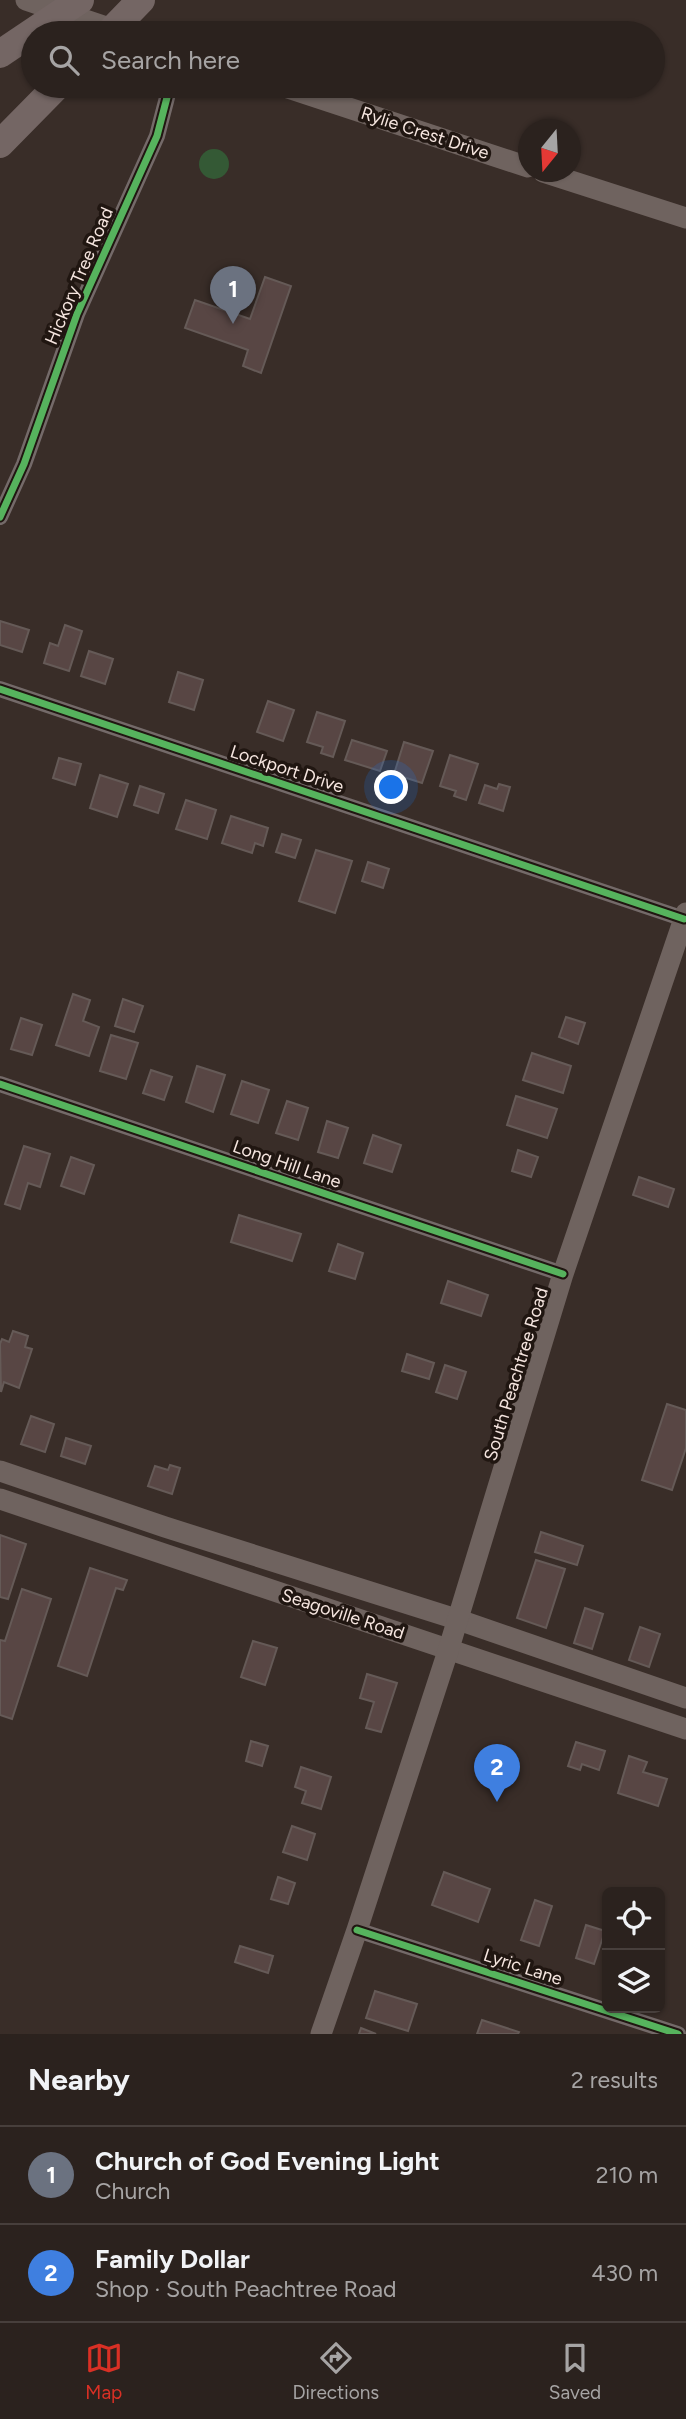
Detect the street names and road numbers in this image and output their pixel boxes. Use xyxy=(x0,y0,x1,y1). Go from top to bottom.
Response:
street label: Rylie Crest Drive xyxy=(358,102,492,164)
street label: Hickory Tree Road xyxy=(40,204,118,348)
street label: Lockport Drive xyxy=(227,740,347,798)
street label: Long Hill Lane xyxy=(230,1135,344,1193)
street label: South Peachtree Road xyxy=(479,1285,553,1463)
street label: Seagoville Road xyxy=(279,1584,407,1644)
street label: Lyric Lane xyxy=(481,1944,565,1990)

